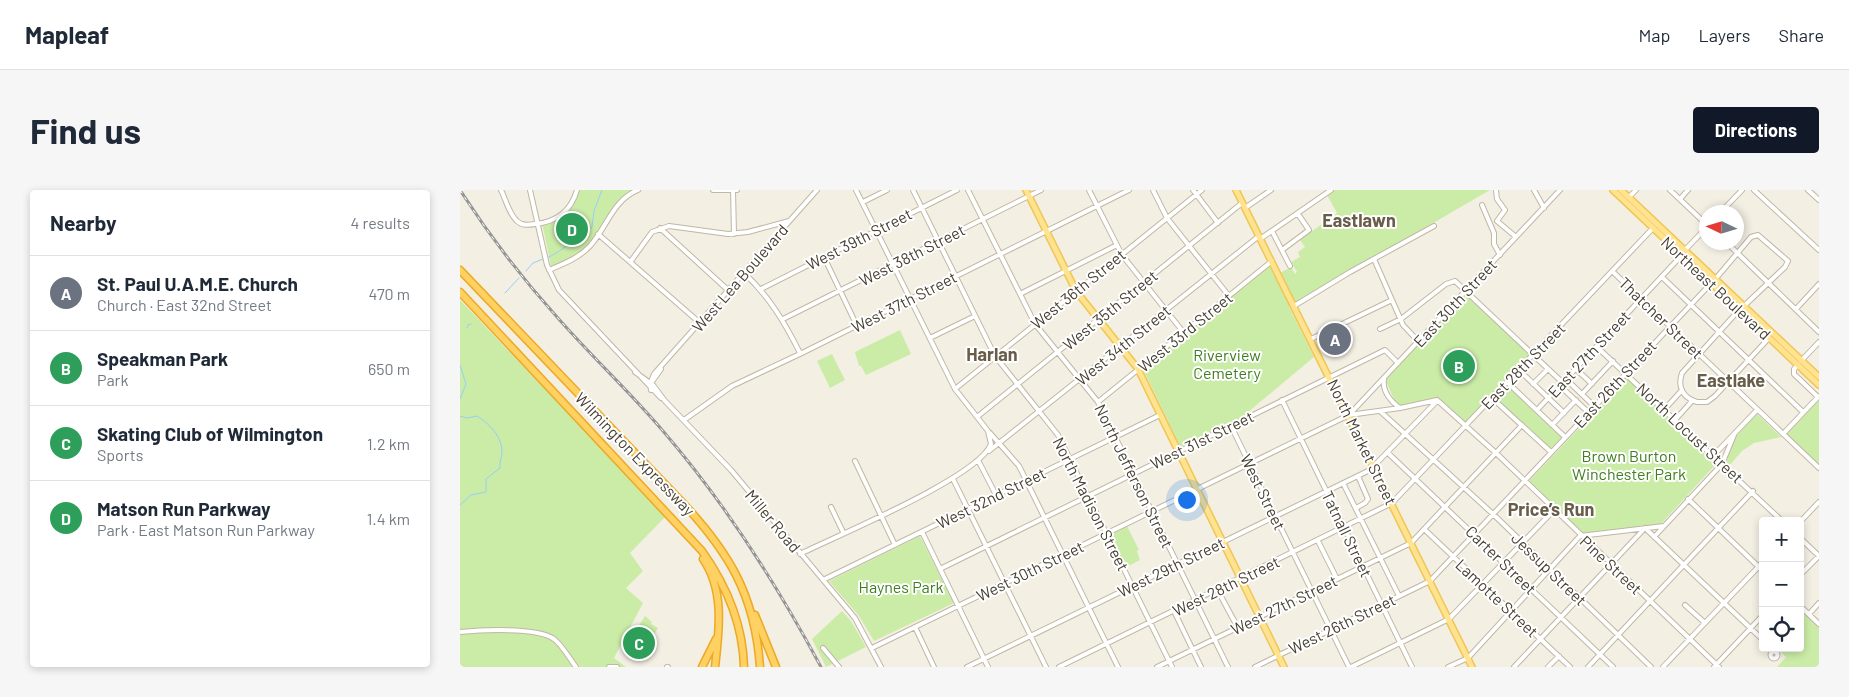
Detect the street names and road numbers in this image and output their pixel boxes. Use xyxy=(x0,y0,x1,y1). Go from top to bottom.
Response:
street label: West 39th Street xyxy=(803,204,915,273)
street label: West Lea Boulevard xyxy=(688,220,792,335)
street label: West 38th Street xyxy=(856,220,968,289)
street label: Northeast Boulevard xyxy=(1658,232,1775,343)
street label: West 36th Street xyxy=(1027,245,1129,333)
street label: East 30th Street xyxy=(1409,255,1500,351)
street label: West 35th Street xyxy=(1059,266,1161,354)
street label: West 37th Street xyxy=(848,267,960,336)
street label: Thatcher Street xyxy=(1615,273,1707,363)
street label: West 33rd Street xyxy=(1134,288,1236,376)
street label: West 34th Street xyxy=(1071,300,1174,389)
street label: East 27th Street xyxy=(1543,306,1634,401)
street label: East 28th Street xyxy=(1477,318,1569,413)
street label: East 26th Street xyxy=(1569,336,1660,431)
street label: North Market Street xyxy=(1324,376,1401,508)
street label: North Locust Street xyxy=(1633,379,1747,487)
street label: Wilmington Expressway xyxy=(571,388,700,520)
street label: North Jefferson Street xyxy=(1091,401,1178,551)
street label: West 31st Street xyxy=(1147,406,1256,473)
street label: North Madison Street xyxy=(1049,434,1133,574)
street label: West Street xyxy=(1237,451,1290,533)
street label: West 32nd Street xyxy=(933,463,1049,532)
street label: Miller Road xyxy=(742,486,805,556)
street label: Tatnall Street xyxy=(1318,487,1377,580)
street label: Carter Street xyxy=(1462,521,1541,598)
street label: Jessup Street xyxy=(1508,528,1591,609)
street label: Pine Street xyxy=(1577,531,1646,598)
street label: West 29th Street xyxy=(1114,532,1227,601)
street label: West 30th Street xyxy=(973,536,1087,605)
street label: West 28th Street xyxy=(1169,551,1282,620)
street label: Lamotte Street xyxy=(1452,555,1543,641)
street label: West 27th Street xyxy=(1228,571,1340,638)
street label: West 26th Street xyxy=(1285,589,1398,658)

